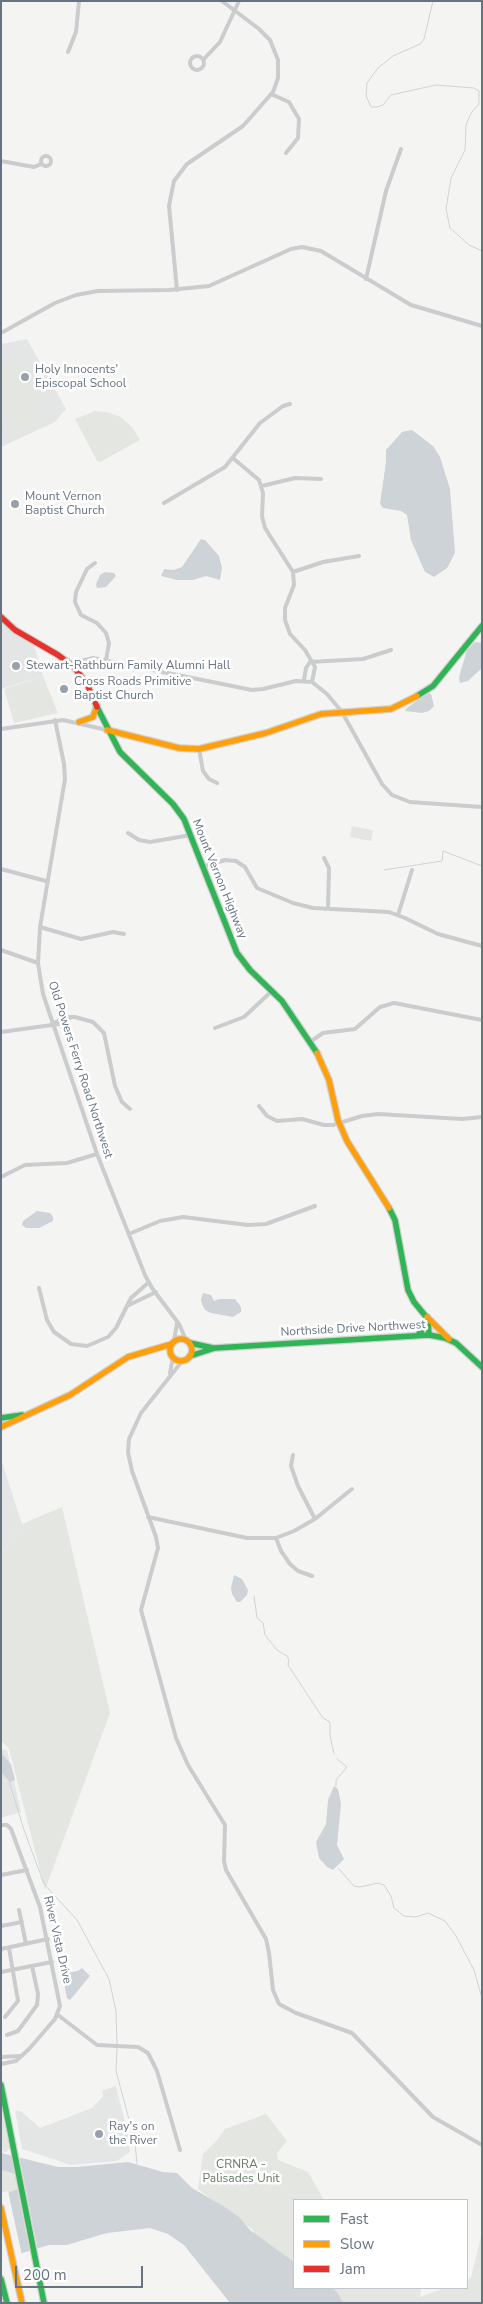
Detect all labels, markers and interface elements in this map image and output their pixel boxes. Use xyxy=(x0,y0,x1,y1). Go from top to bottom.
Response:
place label: Holy Innocents' Episcopal School xyxy=(35,363,126,391)
marker: Holy Innocents' Episcopal School xyxy=(19,371,31,383)
place label: Mount Vernon Baptist Church xyxy=(25,490,105,518)
marker: Mount Vernon Baptist Church xyxy=(9,498,21,510)
place label: Stewart-Rathburn Family Alumni Hall xyxy=(26,659,230,673)
marker: Stewart-Rathburn Family Alumni Hall xyxy=(10,660,22,672)
place label: Cross Roads Primitive Baptist Church xyxy=(74,675,191,703)
marker: Cross Roads Primitive Baptist Church xyxy=(58,683,70,695)
street label: Mount Vernon Highway xyxy=(188,817,250,941)
street label: Old Powers Ferry Road Northwest xyxy=(44,980,116,1160)
street label: Northside Drive Northwest xyxy=(280,1318,426,1340)
street label: River Vista Drive xyxy=(40,1895,74,1985)
place label: Ray's on the River xyxy=(109,2120,157,2148)
marker: Ray's on the River xyxy=(93,2128,105,2140)
park label: CRNRA - Palisades Unit xyxy=(203,2158,279,2186)
legend xyxy=(293,2199,468,2289)
text: Fast xyxy=(340,2209,368,2229)
text: Slow xyxy=(340,2234,374,2254)
scale bar xyxy=(18,2256,145,2288)
text: Jam xyxy=(340,2259,366,2279)
text: 200 m xyxy=(23,2265,67,2285)

